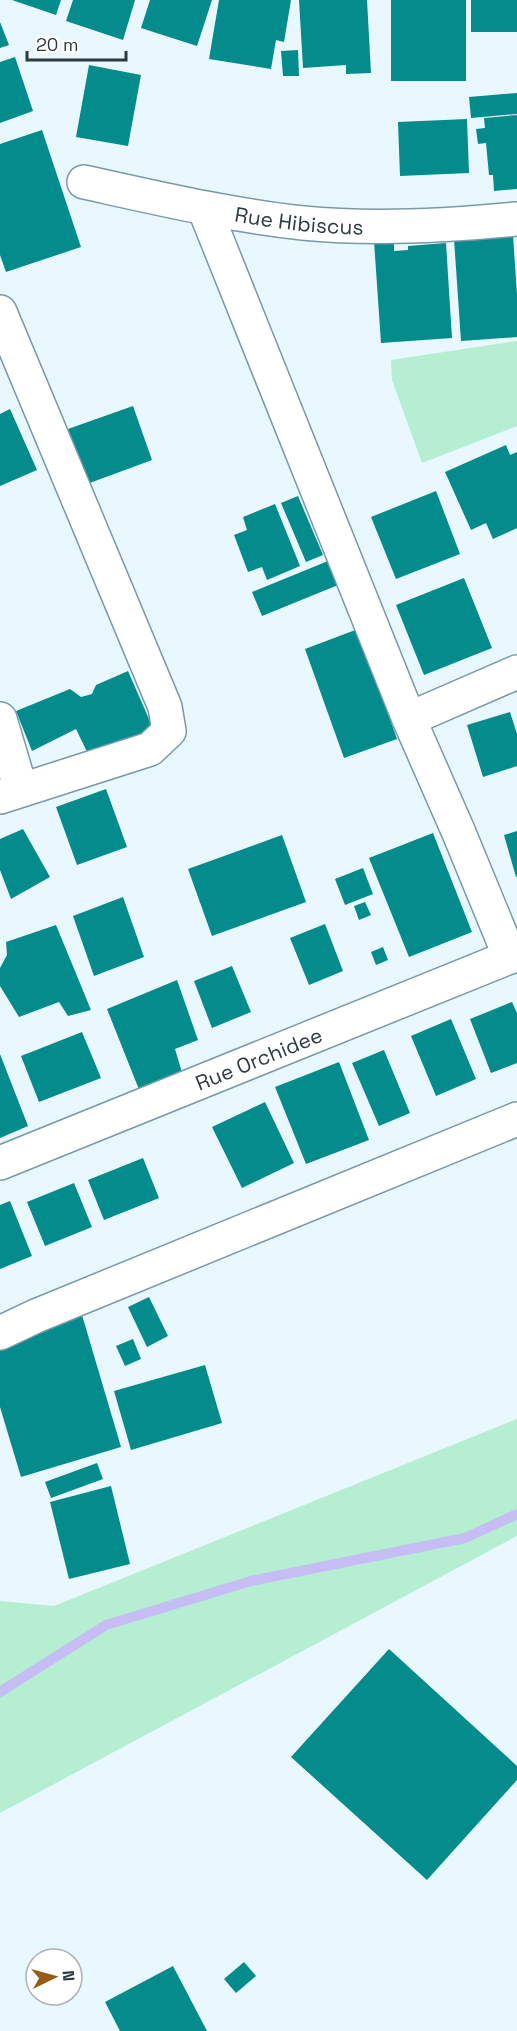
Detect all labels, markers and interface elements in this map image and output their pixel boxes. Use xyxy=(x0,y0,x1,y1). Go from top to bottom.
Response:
scale bar xyxy=(27,24,126,62)
text: 20 m xyxy=(36,33,79,56)
street label: Rue Hibiscus xyxy=(233,200,364,240)
street label: Rue Orchidee xyxy=(191,1021,326,1096)
north arrow xyxy=(24,1947,84,2007)
text: N xyxy=(58,1969,79,1982)

